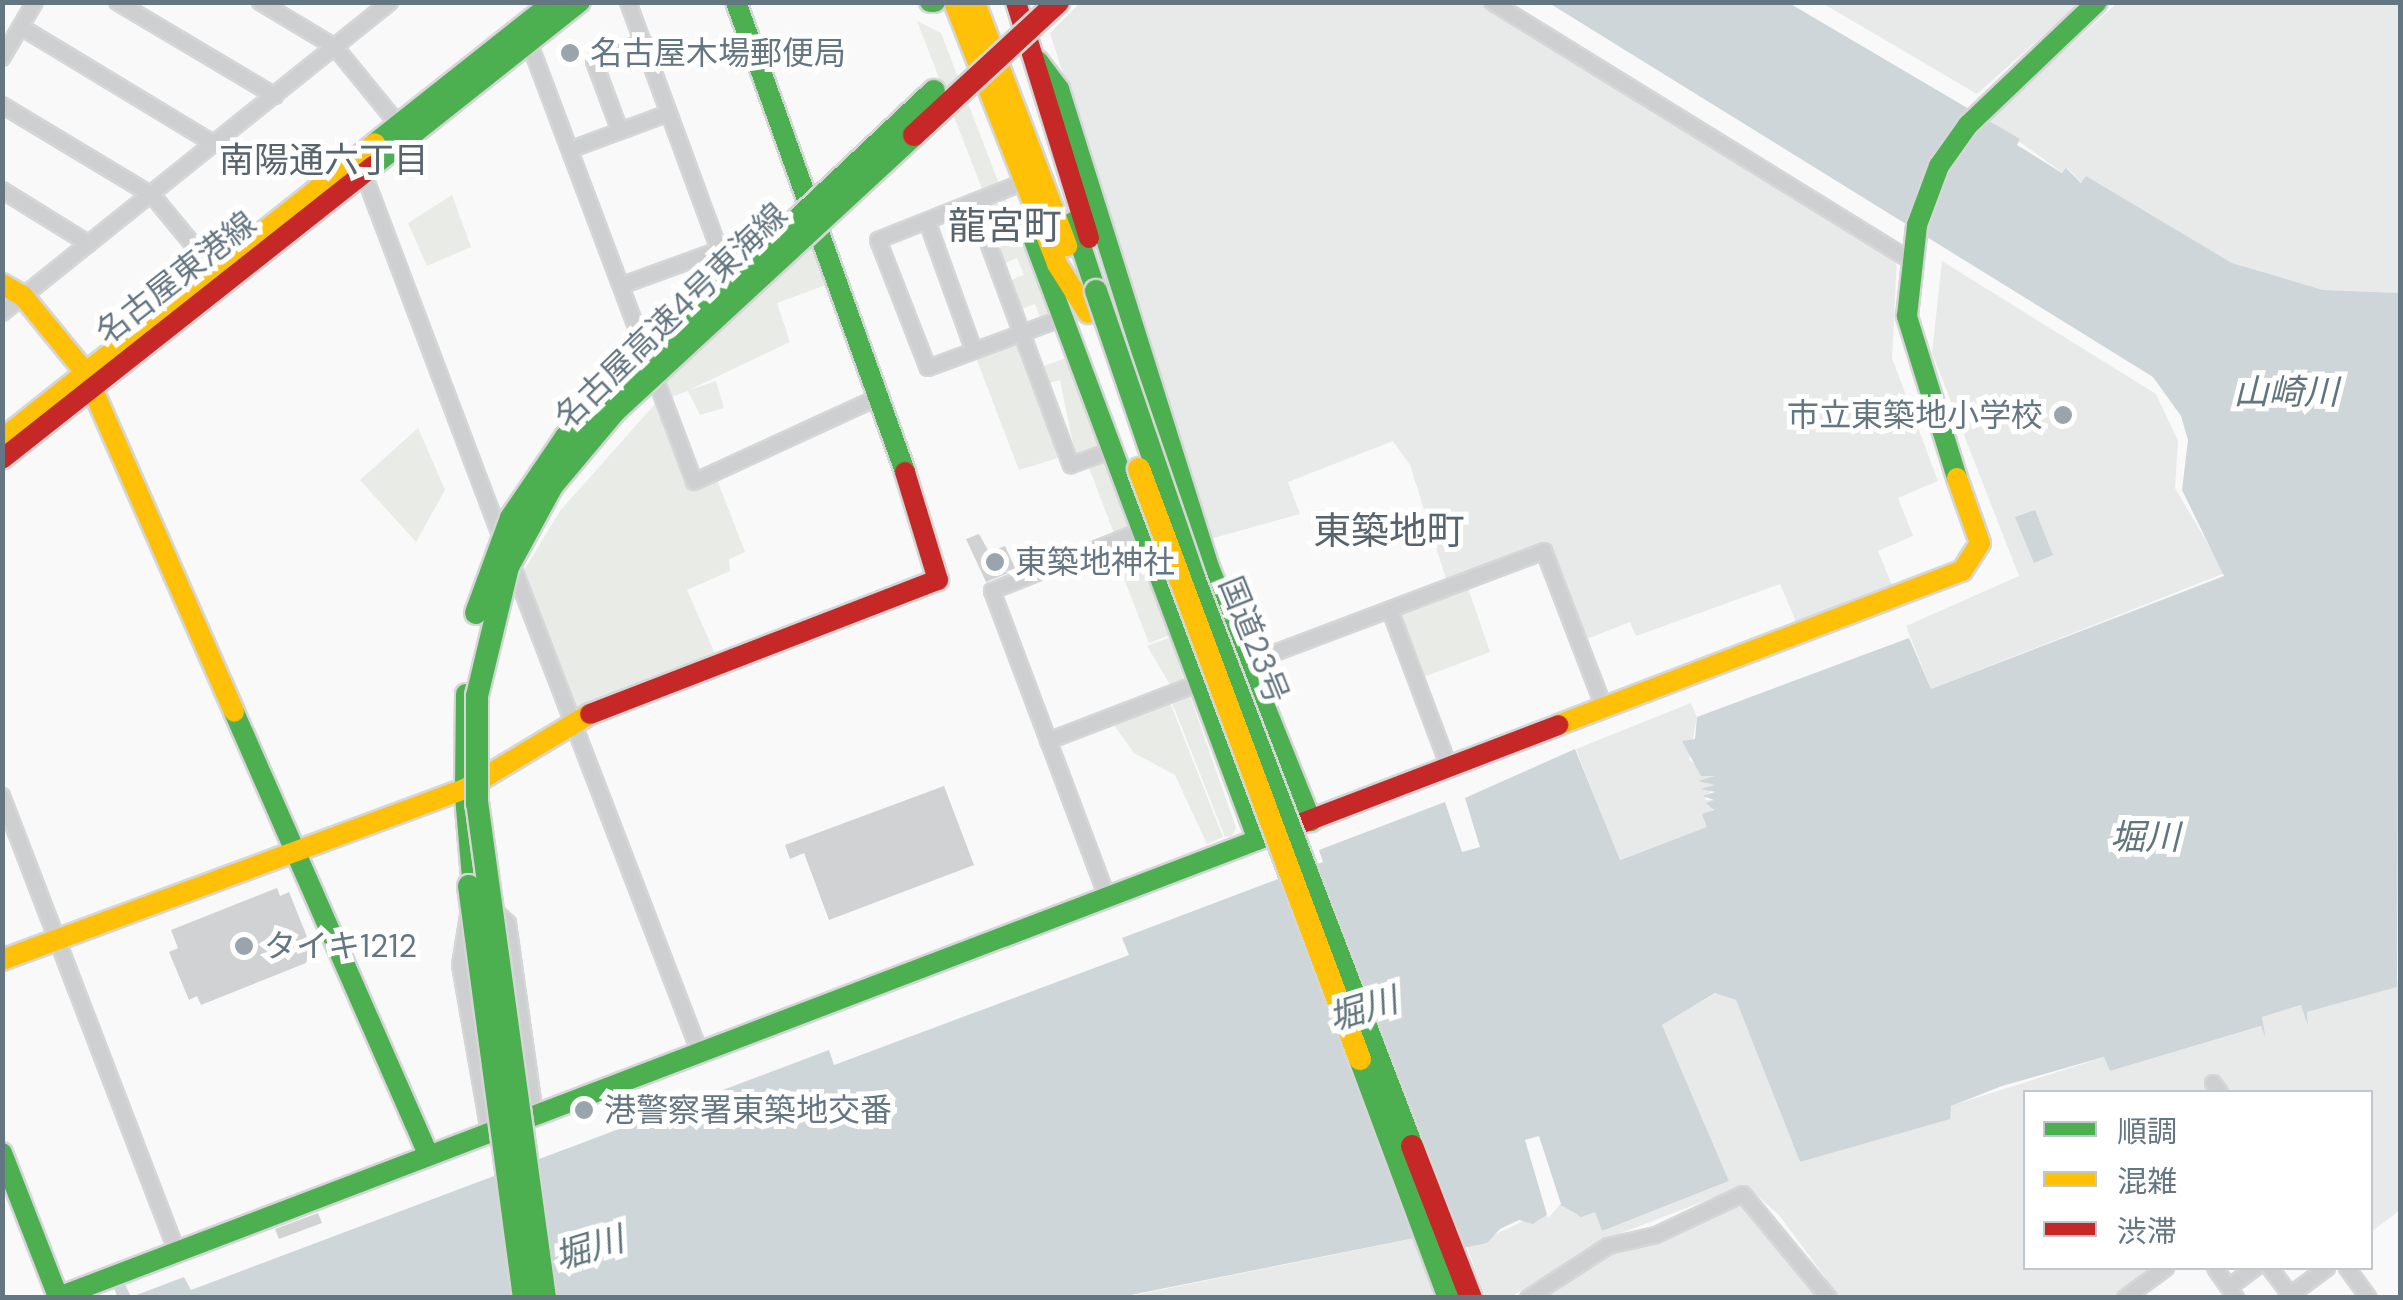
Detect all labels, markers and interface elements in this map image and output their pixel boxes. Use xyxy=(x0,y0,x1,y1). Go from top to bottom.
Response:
place label: 名古屋木場郵便局 xyxy=(590,34,846,72)
marker: 名古屋木場郵便局 xyxy=(559,42,581,64)
district label: 南陽通六丁目 xyxy=(219,139,429,181)
street label: 名古屋高速4号東海線 xyxy=(547,195,795,437)
street label: 名古屋東港線 xyxy=(89,204,263,352)
district label: 龍宮町 xyxy=(948,204,1062,250)
water label: 山崎川 xyxy=(2234,371,2338,413)
place label: 市立東築地小学校 xyxy=(1787,396,2043,434)
marker: 市立東築地小学校 xyxy=(2052,404,2074,426)
district label: 東築地町 xyxy=(1313,509,1465,555)
place label: 東築地神社 xyxy=(1015,543,1175,581)
marker: 東築地神社 xyxy=(984,551,1006,573)
street label: 国道23号 xyxy=(1211,571,1297,709)
water label: 堀川 xyxy=(2110,816,2180,858)
place label: タイキ1212 xyxy=(264,927,417,965)
marker: タイキ1212 xyxy=(233,935,255,957)
water label: 堀川 xyxy=(1323,979,1403,1039)
legend xyxy=(2023,1090,2373,1270)
place label: 港警察署東築地交番 xyxy=(604,1091,892,1129)
marker: 港警察署東築地交番 xyxy=(573,1099,595,1121)
text: 順調 xyxy=(2117,1112,2177,1151)
text: 混雑 xyxy=(2117,1162,2177,1201)
text: 渋滞 xyxy=(2117,1212,2177,1251)
water label: 堀川 xyxy=(549,1218,629,1278)

